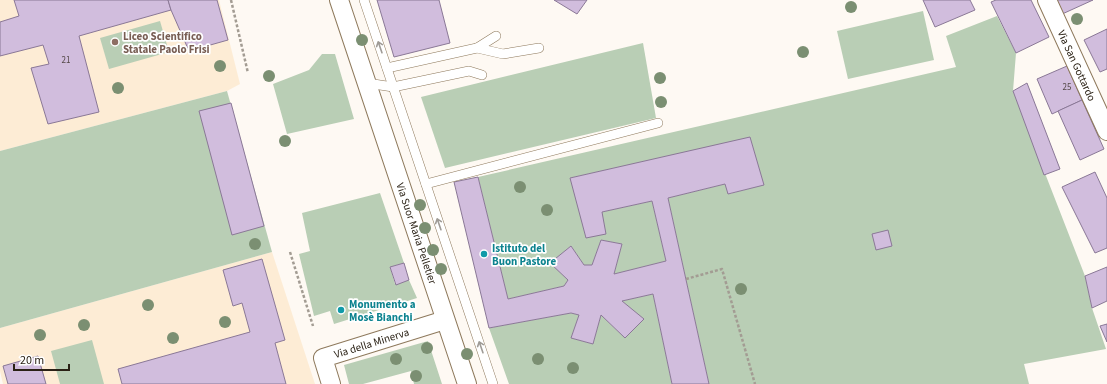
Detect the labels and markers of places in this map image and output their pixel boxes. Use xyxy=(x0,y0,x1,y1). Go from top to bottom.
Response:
place label: Liceo Scientifico Statale Paolo Frisi xyxy=(123,29,210,57)
marker: Liceo Scientifico Statale Paolo Frisi xyxy=(110,37,120,47)
place label: Istituto del Buon Pastore xyxy=(492,241,557,269)
marker: Istituto del Buon Pastore xyxy=(479,249,489,259)
place label: Monumento a Mosè Bianchi xyxy=(349,297,416,325)
marker: Monumento a Mosè Bianchi xyxy=(336,305,346,315)

